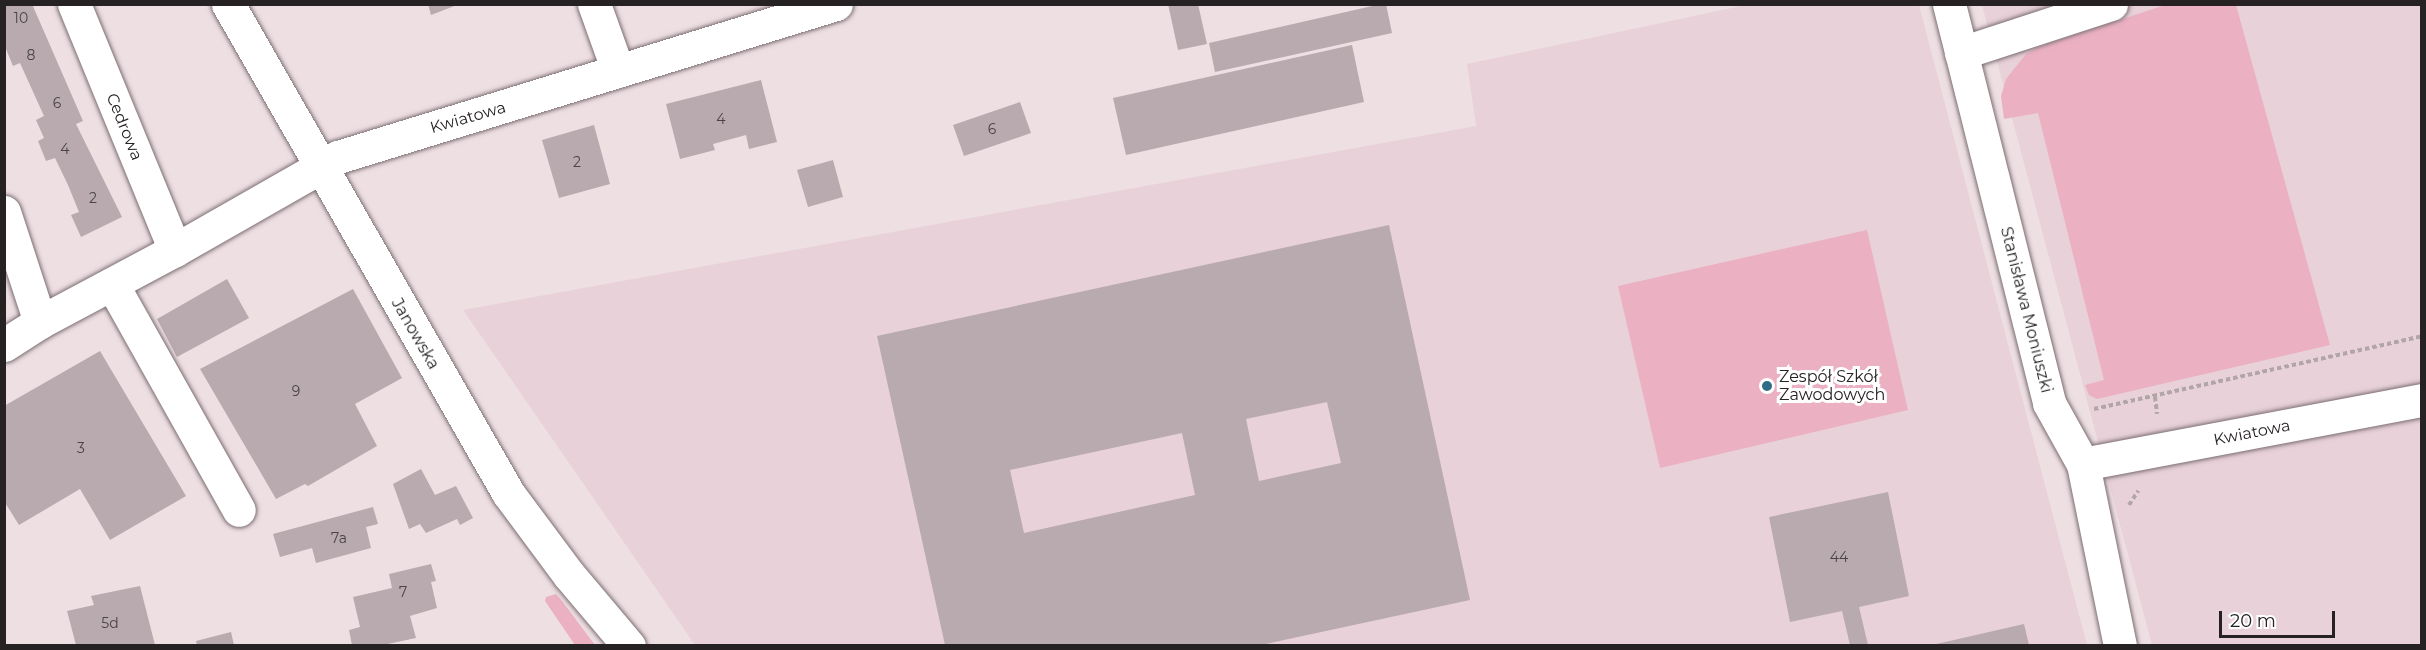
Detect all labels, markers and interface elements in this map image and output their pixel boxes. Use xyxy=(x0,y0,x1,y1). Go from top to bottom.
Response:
house number: 10 xyxy=(14,10,28,26)
house number: 8 xyxy=(27,47,35,63)
street label: Cedrowa xyxy=(102,91,146,163)
house number: 6 xyxy=(53,95,61,111)
street label: Kwiatowa xyxy=(428,98,508,138)
house number: 4 xyxy=(716,111,726,127)
house number: 6 xyxy=(988,121,996,137)
house number: 4 xyxy=(60,141,70,157)
house number: 2 xyxy=(573,154,581,170)
house number: 2 xyxy=(89,190,97,206)
street label: Stanisława Moniuszki xyxy=(1996,225,2056,395)
street label: Janowska xyxy=(387,295,443,373)
place label: Zespół Szkół Zawodowych xyxy=(1779,367,1885,405)
marker: Zespół Szkół Zawodowych xyxy=(1760,379,1774,393)
house number: 9 xyxy=(292,383,300,399)
street label: Kwiatowa xyxy=(2212,416,2292,450)
house number: 3 xyxy=(77,440,85,456)
house number: 7a xyxy=(331,530,347,546)
house number: 44 xyxy=(1830,549,1848,565)
house number: 7 xyxy=(399,584,407,600)
scale bar xyxy=(2222,599,2338,637)
text: 20 m xyxy=(2230,610,2276,632)
house number: 5d xyxy=(101,615,119,631)

